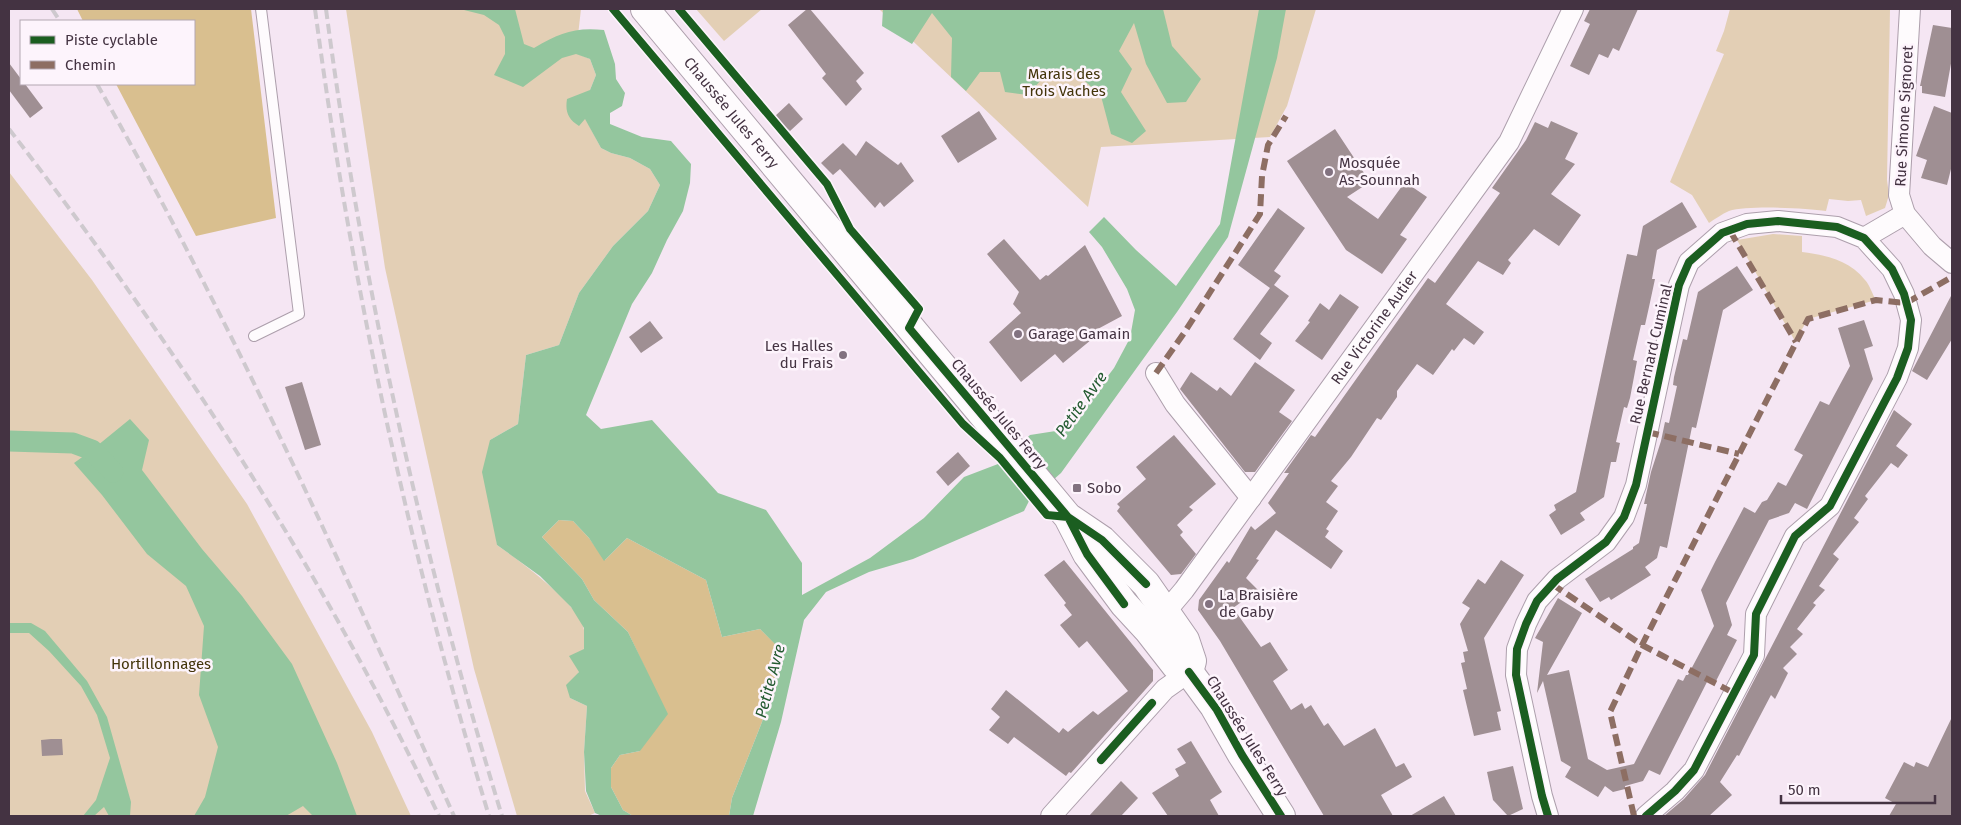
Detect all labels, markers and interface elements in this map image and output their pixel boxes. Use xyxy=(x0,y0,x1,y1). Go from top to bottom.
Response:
legend xyxy=(20,20,195,85)
text: Piste cyclable xyxy=(65,31,158,49)
street label: Rue Simone Signoret xyxy=(1891,44,1917,187)
street label: Chaussée Jules Ferry xyxy=(680,54,783,172)
text: Chemin xyxy=(65,56,116,74)
park label: Marais des Trois Vaches xyxy=(1022,65,1106,100)
place label: Mosquée As-Sounnah xyxy=(1339,154,1420,189)
marker: Mosquée As-Sounnah xyxy=(1323,166,1335,178)
street label: Rue Victorine Autier xyxy=(1327,267,1422,388)
street label: Rue Bernard Cuminal xyxy=(1626,282,1676,426)
place label: Garage Gamain xyxy=(1028,325,1130,343)
marker: Garage Gamain xyxy=(1012,328,1024,340)
place label: Les Halles du Frais xyxy=(765,337,833,372)
marker: Les Halles du Frais xyxy=(837,349,849,361)
street label: Chaussée Jules Ferry xyxy=(947,355,1051,473)
water label: Petite Avre xyxy=(1051,368,1111,440)
place label: Sobo xyxy=(1087,479,1122,497)
marker: Sobo xyxy=(1071,482,1083,494)
place label: La Braisière de Gaby xyxy=(1219,586,1298,621)
marker: La Braisière de Gaby xyxy=(1203,598,1215,610)
water label: Petite Avre xyxy=(751,642,789,720)
park label: Hortillonnages xyxy=(111,655,211,673)
street label: Chaussée Jules Ferry xyxy=(1203,672,1292,800)
scale bar xyxy=(1781,772,1935,804)
text: 50 m xyxy=(1788,781,1821,799)

